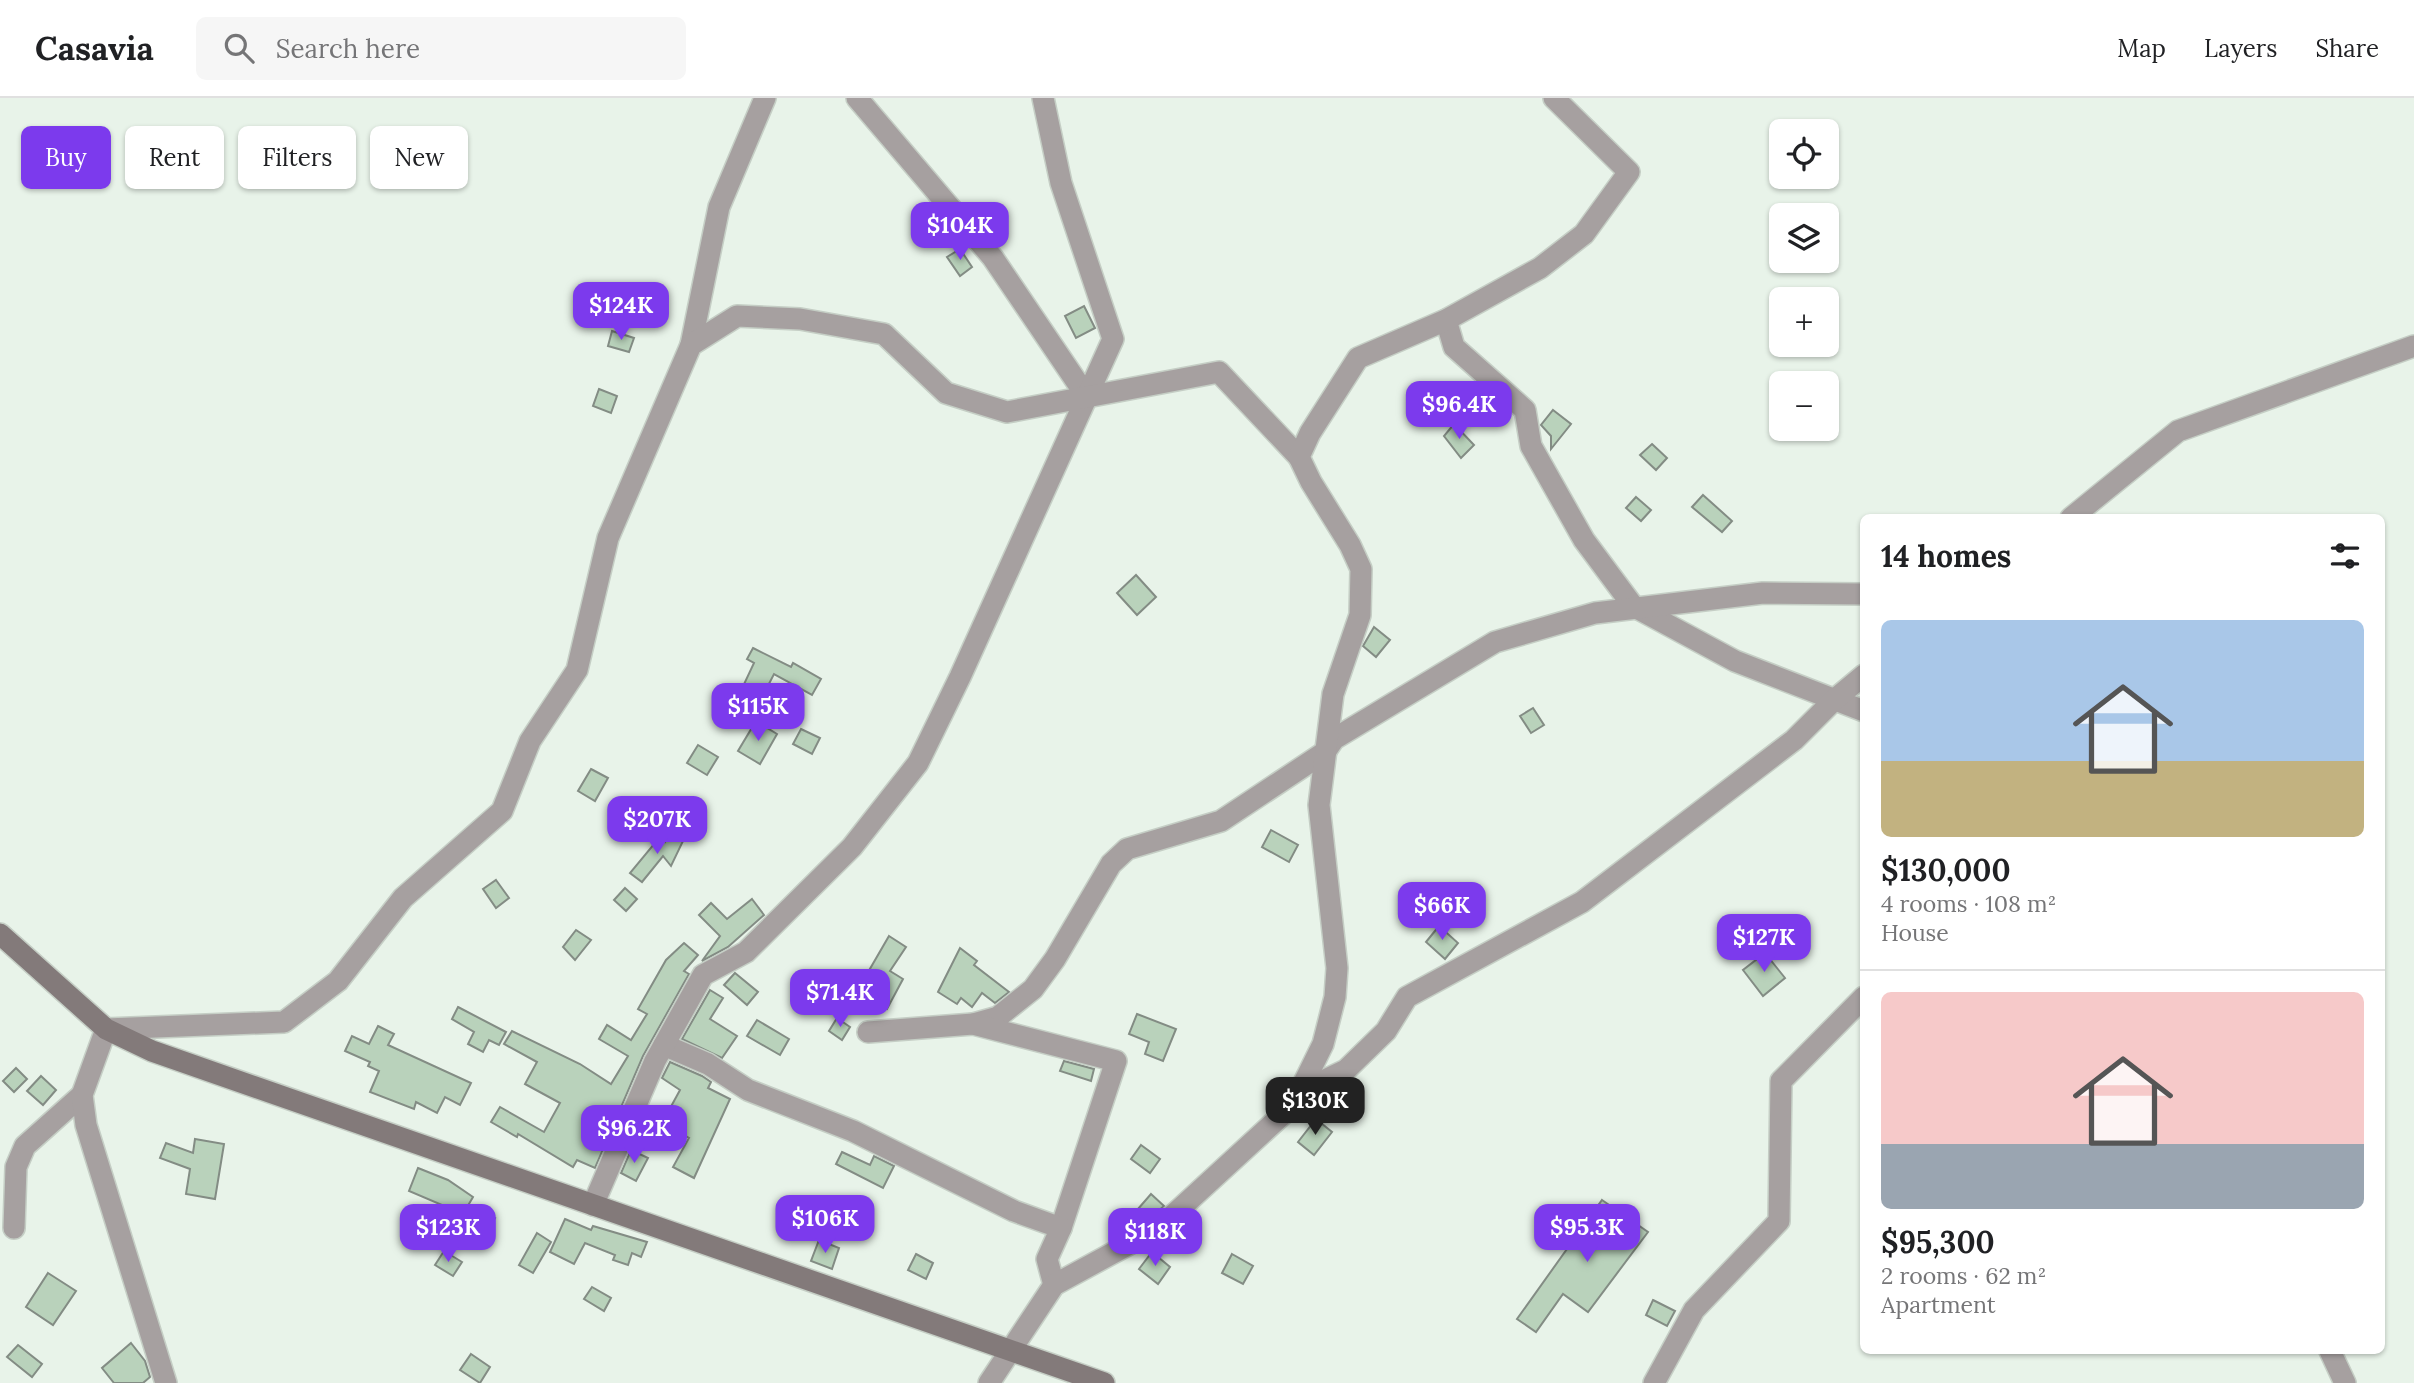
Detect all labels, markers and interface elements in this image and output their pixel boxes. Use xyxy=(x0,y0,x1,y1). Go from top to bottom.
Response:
search box xyxy=(196,17,686,80)
text: Casavia xyxy=(35,27,154,69)
icon: search xyxy=(220,29,258,67)
text: Search here xyxy=(276,32,420,65)
text: Map xyxy=(2117,33,2166,64)
text: Layers xyxy=(2204,33,2277,64)
text: Share xyxy=(2315,33,2379,64)
map controls xyxy=(1769,119,1839,441)
button: locate xyxy=(1769,119,1839,189)
chip: Buy xyxy=(21,126,111,189)
chip: Rent xyxy=(125,126,224,189)
chip: Filters xyxy=(238,126,356,189)
chip: New xyxy=(370,126,468,189)
pin: $104K xyxy=(911,202,1009,262)
button: layers xyxy=(1769,203,1839,273)
text: $104K xyxy=(927,210,993,239)
pin: $124K xyxy=(572,282,670,342)
button: + xyxy=(1769,287,1839,357)
text: $124K xyxy=(589,290,653,319)
button: − xyxy=(1769,371,1839,441)
pin: $96.4K xyxy=(1402,382,1516,441)
text: $96.4K xyxy=(1422,389,1496,418)
text: 14 homes xyxy=(1881,537,2011,575)
icon: filters xyxy=(2326,537,2364,575)
icon: home xyxy=(2060,666,2186,792)
pin: $115K xyxy=(709,684,807,743)
text: $115K xyxy=(728,691,789,720)
pin: $207K xyxy=(608,796,706,856)
text: $207K xyxy=(623,804,691,833)
text: $130,000 xyxy=(1881,851,2010,889)
pin: $66K xyxy=(1401,882,1483,942)
text: 4 rooms · 108 m² xyxy=(1881,889,2056,918)
text: $66K xyxy=(1414,890,1470,919)
pin: $127K xyxy=(1715,914,1813,974)
text: House xyxy=(1881,918,1949,947)
text: $127K xyxy=(1733,922,1795,951)
pin: $71.4K xyxy=(783,970,897,1029)
text: $71.4K xyxy=(806,977,874,1006)
icon: home xyxy=(2060,1038,2186,1164)
pin: $130K xyxy=(1266,1077,1364,1137)
text: $130K xyxy=(1282,1085,1348,1114)
pin: $96.2K xyxy=(577,1105,691,1165)
text: $96.2K xyxy=(597,1113,671,1142)
pin: $106K xyxy=(776,1196,874,1255)
text: $106K xyxy=(791,1203,859,1232)
pin: $123K xyxy=(399,1204,497,1264)
pin: $95.3K xyxy=(1530,1204,1644,1264)
pin: $118K xyxy=(1106,1208,1204,1268)
text: $123K xyxy=(416,1212,480,1241)
text: $95.3K xyxy=(1550,1212,1624,1241)
text: $118K xyxy=(1124,1216,1186,1245)
text: $95,300 xyxy=(1881,1223,1995,1261)
text: 2 rooms · 62 m² xyxy=(1881,1261,2046,1290)
text: Apartment xyxy=(1881,1290,1996,1319)

